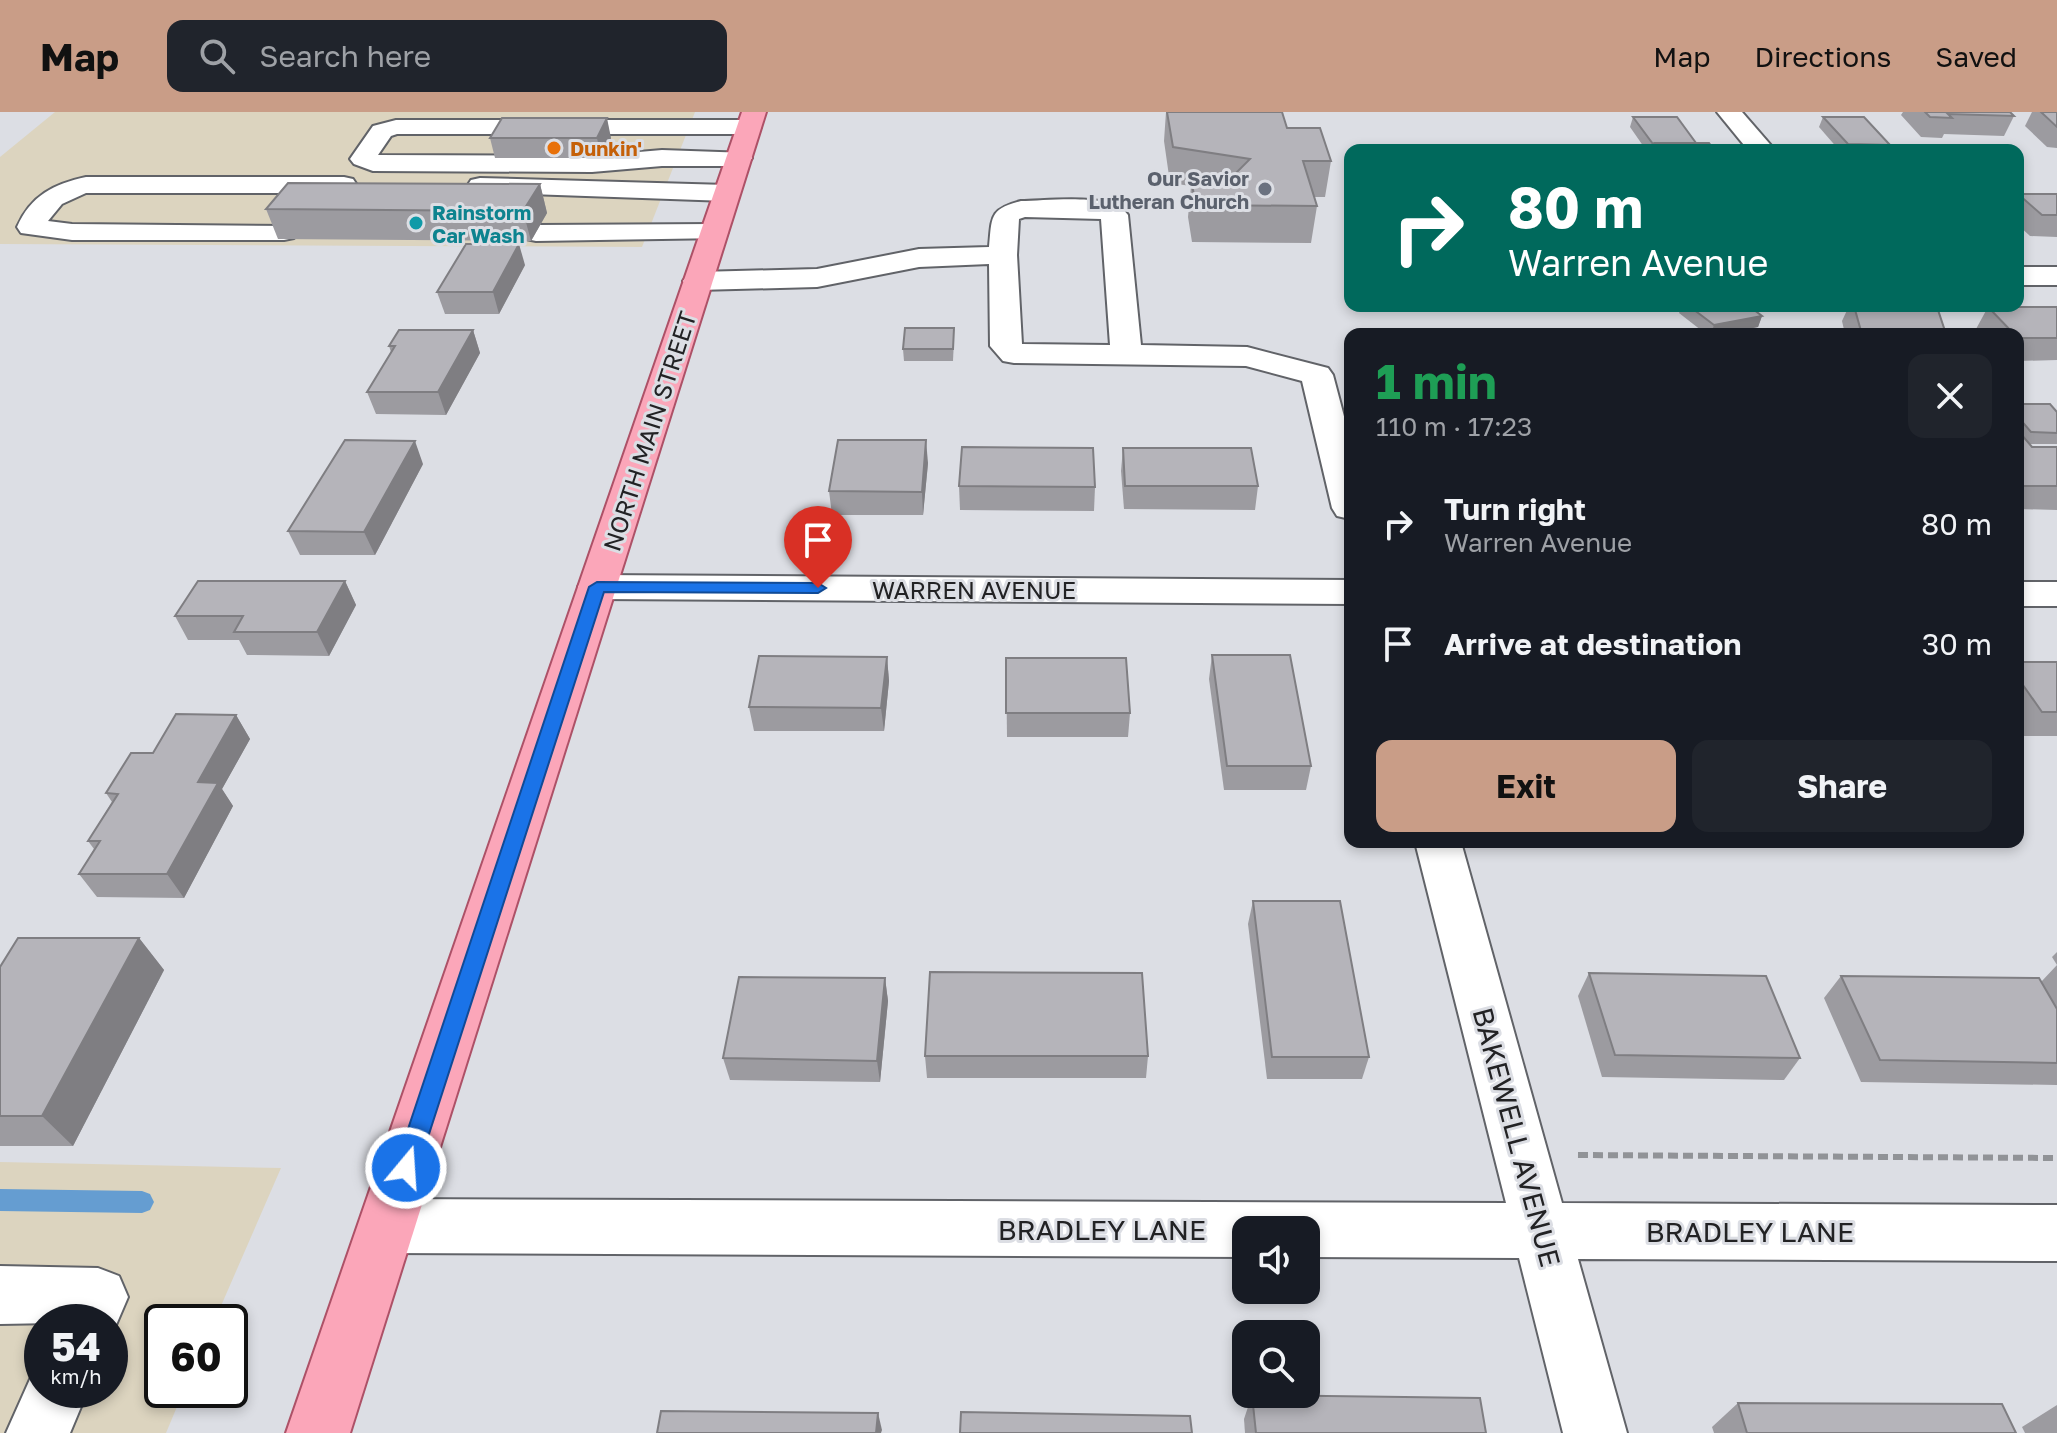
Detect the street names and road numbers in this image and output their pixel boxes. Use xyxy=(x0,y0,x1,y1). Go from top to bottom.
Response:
street label: NORTH MAIN STREET xyxy=(597,307,702,555)
street label: WARREN AVENUE xyxy=(872,575,1076,604)
street label: BAKEWELL AVENUE xyxy=(1466,1004,1568,1270)
street label: BRADLEY LANE xyxy=(998,1213,1206,1246)
street label: BRADLEY LANE xyxy=(1646,1215,1854,1248)

